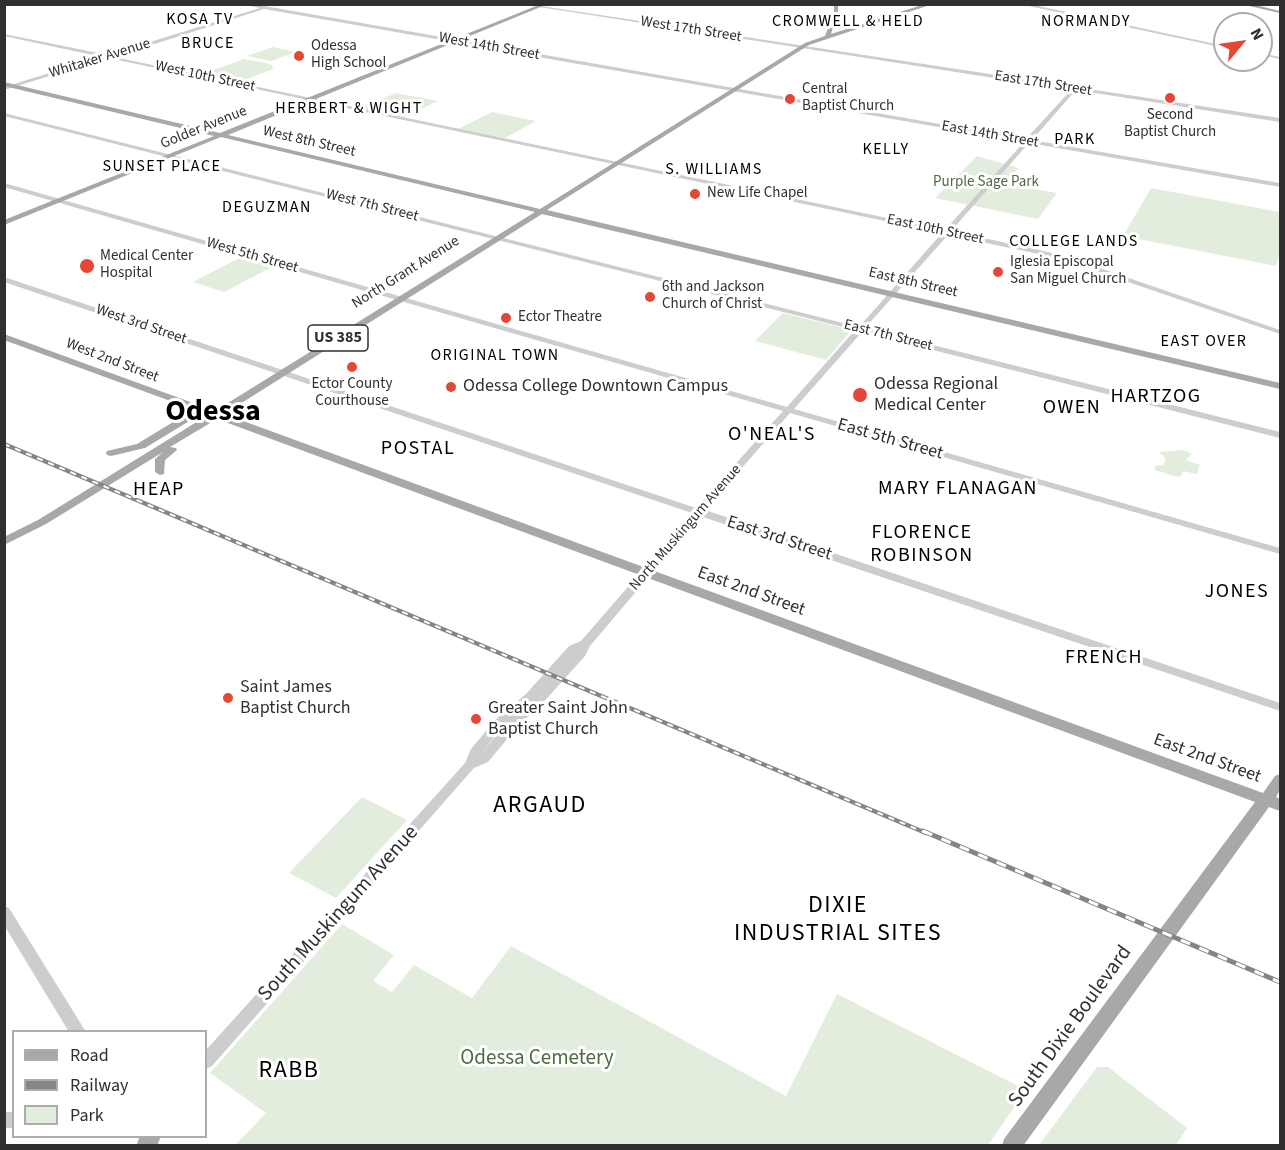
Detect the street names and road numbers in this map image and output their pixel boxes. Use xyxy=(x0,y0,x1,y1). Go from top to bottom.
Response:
street label: West 17th Street xyxy=(639,13,743,47)
street label: West 14th Street xyxy=(437,29,541,65)
street label: Whitaker Avenue xyxy=(47,35,153,83)
street label: West 10th Street xyxy=(153,58,257,96)
street label: East 17th Street xyxy=(993,67,1093,101)
street label: Golder Avenue xyxy=(158,103,250,153)
street label: East 14th Street xyxy=(940,118,1040,152)
street label: West 8th Street xyxy=(261,123,357,161)
street label: West 7th Street xyxy=(324,186,420,226)
street label: East 10th Street xyxy=(885,211,985,249)
street label: North Grant Avenue xyxy=(349,233,463,313)
street label: West 5th Street xyxy=(204,234,300,278)
street label: East 8th Street xyxy=(867,264,959,302)
street label: West 3rd Street xyxy=(93,301,189,349)
street label: East 7th Street xyxy=(842,316,934,356)
road number: US 385 xyxy=(308,325,368,351)
street label: West 2nd Street xyxy=(63,335,161,387)
street label: East 5th Street xyxy=(835,415,945,465)
street label: North Muskingum Avenue xyxy=(626,461,746,595)
street label: East 3rd Street xyxy=(724,512,834,566)
street label: East 2nd Street xyxy=(694,563,808,621)
street label: East 2nd Street xyxy=(1150,730,1264,788)
street label: South Muskingum Avenue xyxy=(253,821,425,1007)
street label: South Dixie Boulevard xyxy=(1004,941,1138,1113)

